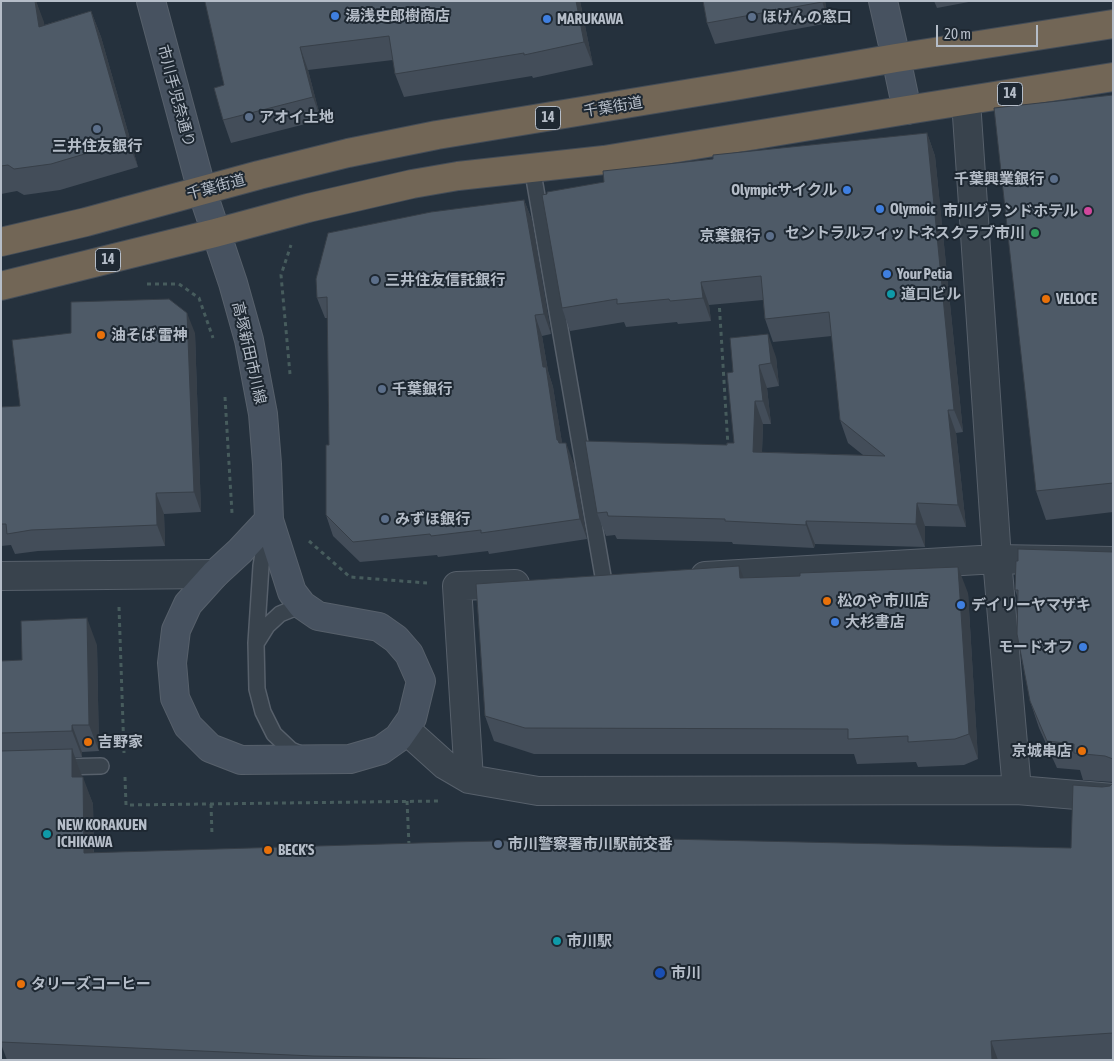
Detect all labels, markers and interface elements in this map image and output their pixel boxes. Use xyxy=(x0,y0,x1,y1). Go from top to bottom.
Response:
place label: 湯浅史郎樹商店 xyxy=(345,7,450,25)
place label: ほけんの窓口 xyxy=(762,8,852,26)
marker: 湯浅史郎樹商店 xyxy=(329,10,341,22)
place label: MARUKAWA xyxy=(557,10,623,28)
marker: ほけんの窓口 xyxy=(746,11,758,23)
marker: MARUKAWA xyxy=(541,13,553,25)
scale bar xyxy=(939,15,1042,47)
text: 20 m xyxy=(944,25,971,42)
street label: 市川手児奈通り xyxy=(154,43,198,149)
road number: 14 xyxy=(998,82,1022,106)
street label: 千葉街道 xyxy=(582,93,644,121)
road number: 14 xyxy=(536,106,560,130)
place label: アオイ土地 xyxy=(259,108,334,126)
marker: アオイ土地 xyxy=(243,111,255,123)
marker: 三井住友銀行 xyxy=(91,123,103,135)
place label: 三井住友銀行 xyxy=(52,137,142,155)
place label: 千葉興業銀行 xyxy=(954,170,1044,188)
street label: 千葉街道 xyxy=(185,171,247,203)
marker: 千葉興業銀行 xyxy=(1048,173,1060,185)
place label: Olympicサイクル xyxy=(731,181,837,199)
marker: Olympicサイクル xyxy=(841,184,853,196)
place label: Olymoic xyxy=(890,200,936,218)
place label: 市川グランドホテル xyxy=(943,202,1078,220)
marker: Olymoic xyxy=(874,203,886,215)
marker: 市川グランドホテル xyxy=(1082,205,1094,217)
place label: セントラルフィットネスクラブ市川 xyxy=(785,224,1025,242)
place label: 京葉銀行 xyxy=(700,227,760,245)
marker: セントラルフィットネスクラブ市川 xyxy=(1029,227,1041,239)
marker: 京葉銀行 xyxy=(764,230,776,242)
road number: 14 xyxy=(96,248,120,272)
place label: Your Petia xyxy=(897,265,952,283)
marker: Your Petia xyxy=(881,268,893,280)
place label: 三井住友信託銀行 xyxy=(385,271,505,289)
marker: 三井住友信託銀行 xyxy=(369,274,381,286)
place label: 道口ビル xyxy=(901,285,961,303)
marker: 道口ビル xyxy=(885,288,897,300)
place label: VELOCE xyxy=(1056,290,1097,308)
marker: VELOCE xyxy=(1040,293,1052,305)
street label: 高塚新田市川線 xyxy=(228,300,270,406)
place label: 油そば 雷神 xyxy=(111,326,188,344)
marker: 油そば 雷神 xyxy=(95,329,107,341)
place label: 千葉銀行 xyxy=(392,380,452,398)
marker: 千葉銀行 xyxy=(376,383,388,395)
place label: みずほ銀行 xyxy=(395,510,470,528)
marker: みずほ銀行 xyxy=(379,513,391,525)
place label: 松のや 市川店 xyxy=(837,592,929,610)
marker: 松のや 市川店 xyxy=(821,595,833,607)
place label: デイリーヤマザキ xyxy=(971,596,1091,614)
marker: デイリーヤマザキ xyxy=(955,599,967,611)
place label: 大杉書店 xyxy=(845,613,905,631)
marker: 大杉書店 xyxy=(829,616,841,628)
place label: モードオフ xyxy=(998,638,1073,656)
marker: モードオフ xyxy=(1077,641,1089,653)
place label: 吉野家 xyxy=(98,733,143,751)
marker: 吉野家 xyxy=(82,736,94,748)
place label: 京城串店 xyxy=(1012,742,1072,760)
marker: 京城串店 xyxy=(1076,745,1088,757)
place label: NEW KORAKUEN ICHIKAWA xyxy=(57,816,147,851)
marker: NEW KORAKUEN ICHIKAWA xyxy=(41,828,53,840)
place label: 市川警察署市川駅前交番 xyxy=(508,835,673,853)
marker: 市川警察署市川駅前交番 xyxy=(492,838,504,850)
place label: BECK'S xyxy=(278,841,314,859)
marker: BECK'S xyxy=(262,844,274,856)
place label: 市川駅 xyxy=(567,932,612,950)
marker: 市川駅 xyxy=(551,935,563,947)
place label: 市川 xyxy=(671,964,701,982)
marker: 市川 xyxy=(653,966,667,980)
place label: タリーズコーヒー xyxy=(31,975,151,993)
marker: タリーズコーヒー xyxy=(15,978,27,990)

